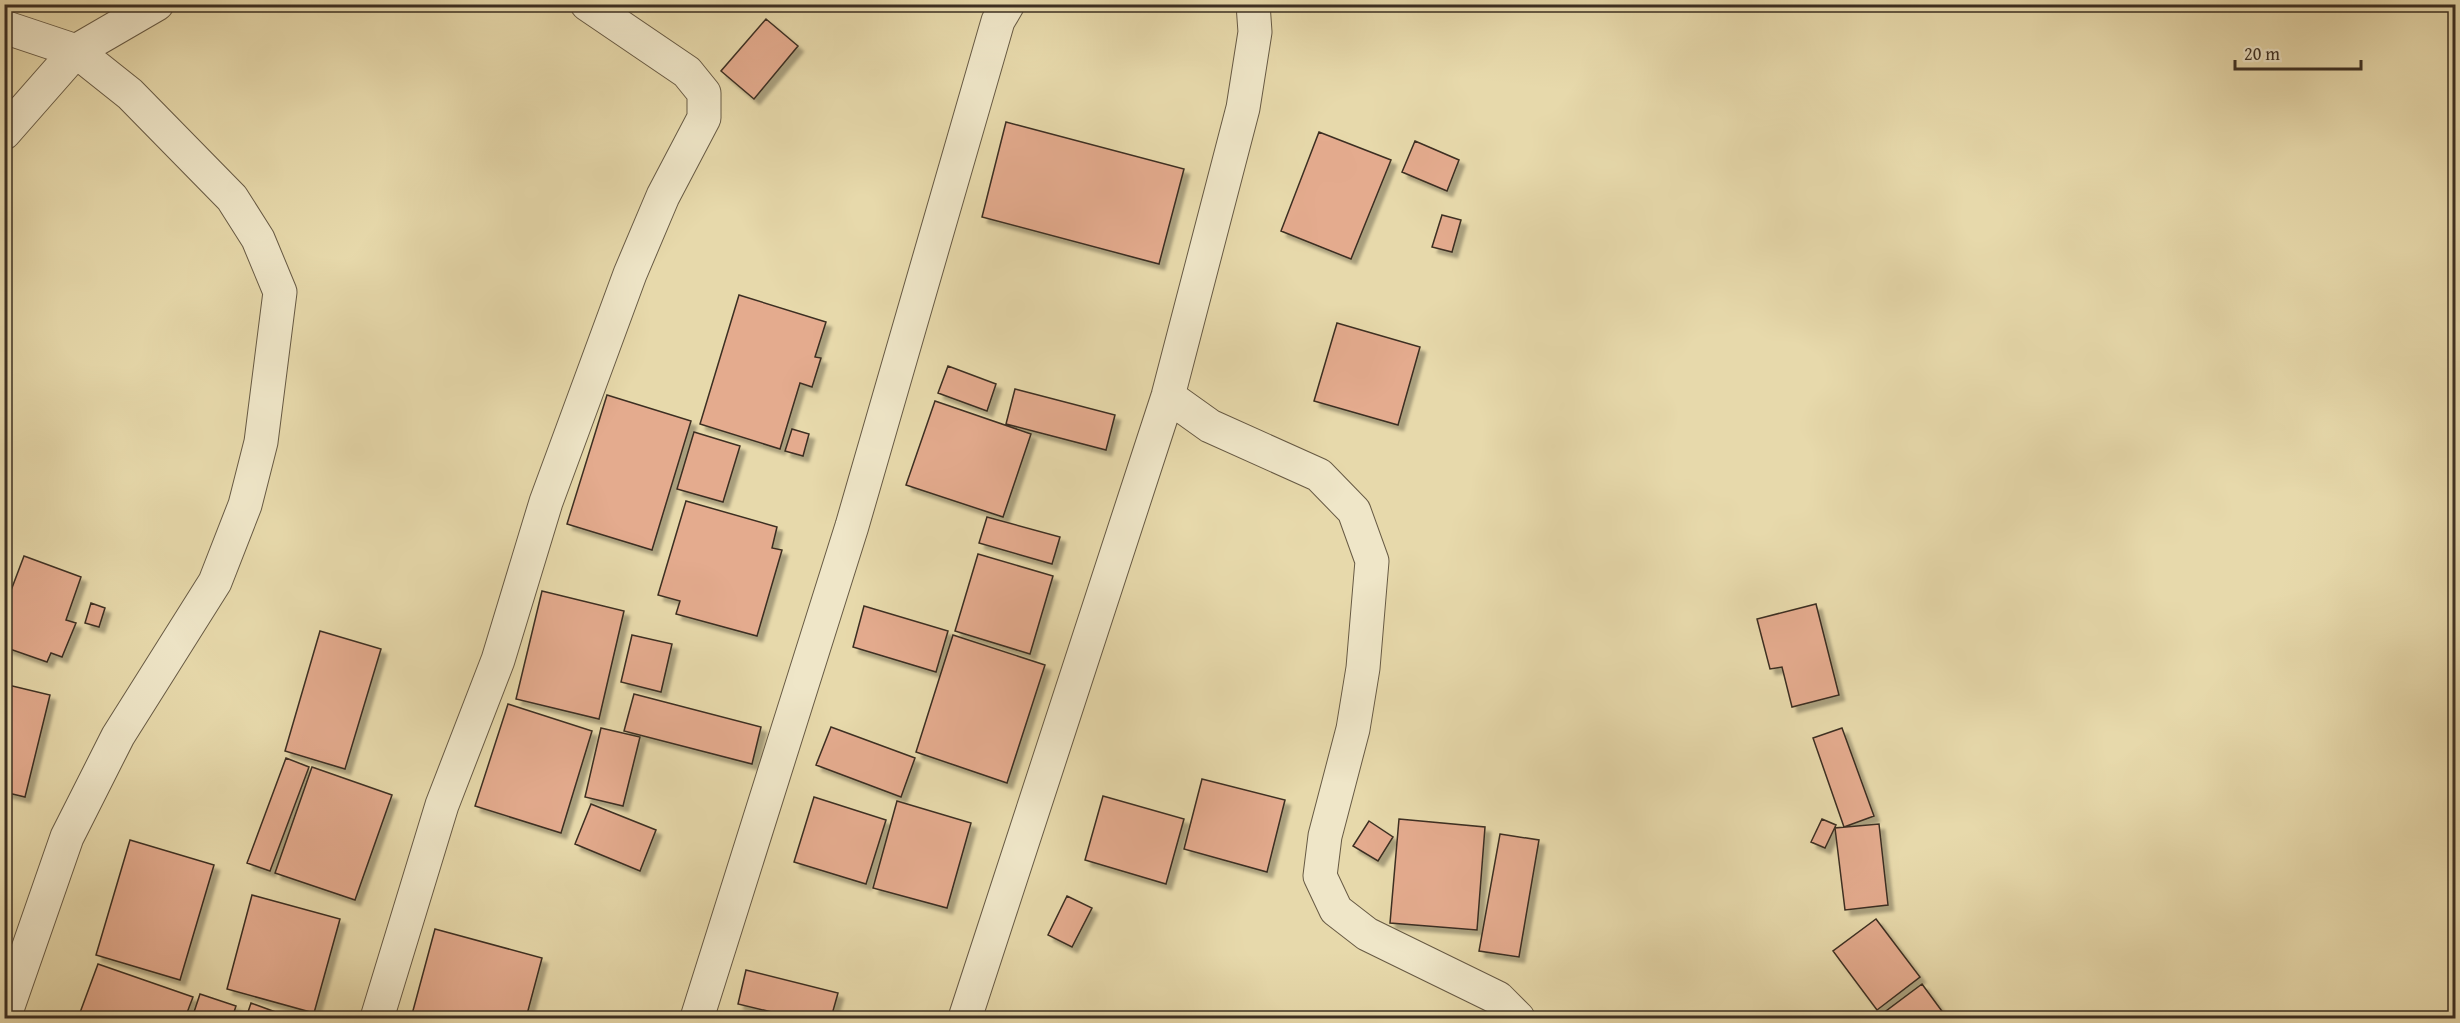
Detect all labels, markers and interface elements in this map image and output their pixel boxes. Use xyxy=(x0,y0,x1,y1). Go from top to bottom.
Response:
scale bar xyxy=(2235,33,2361,71)
text: 20 m xyxy=(2244,40,2280,67)

